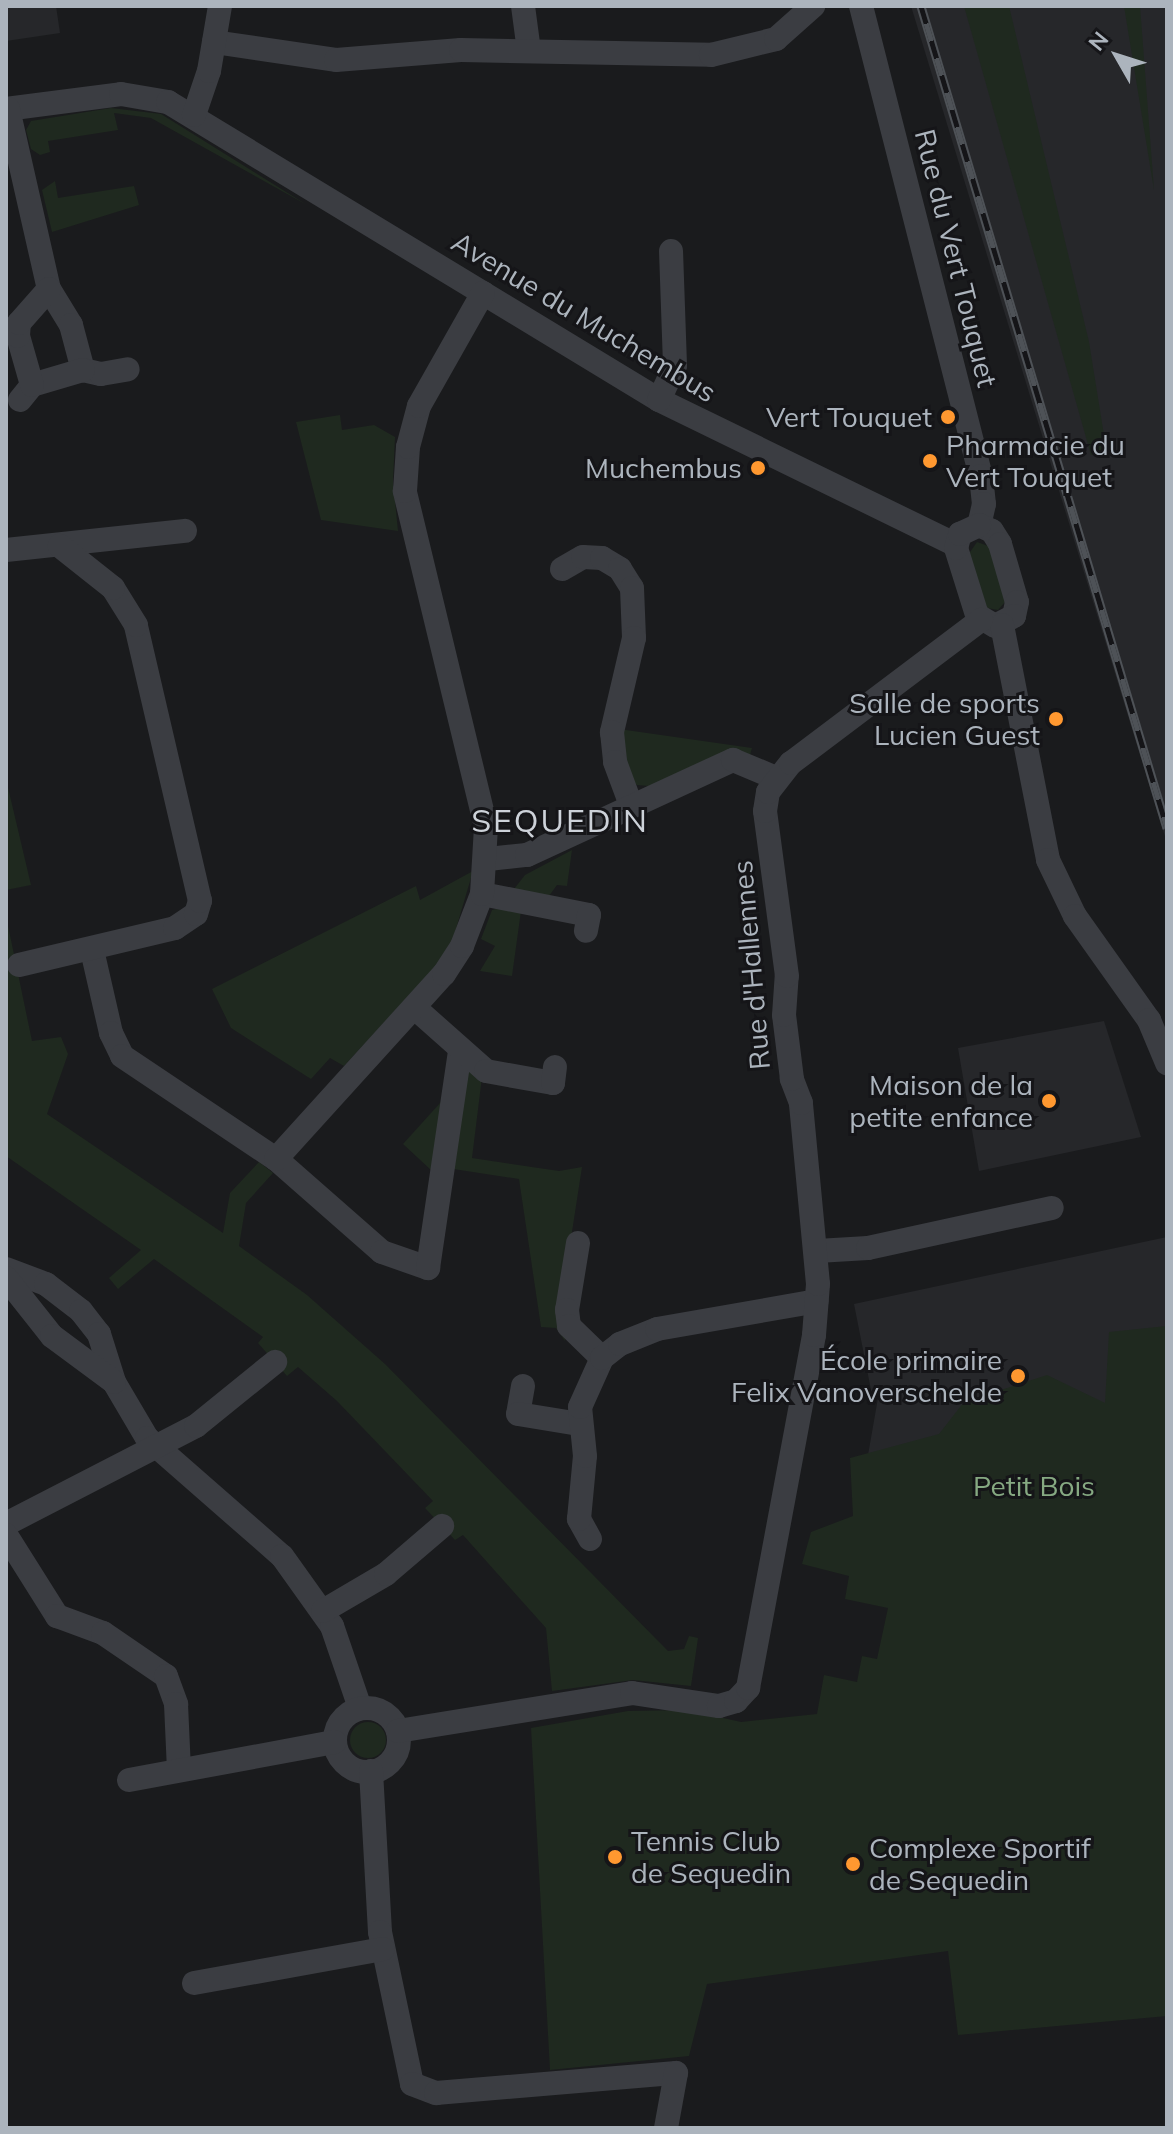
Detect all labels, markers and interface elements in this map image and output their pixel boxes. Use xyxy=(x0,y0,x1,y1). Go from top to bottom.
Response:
north arrow xyxy=(1077,16,1157,96)
text: N xyxy=(1082,26,1114,56)
street label: Rue du Vert Touquet xyxy=(908,126,1004,390)
street label: Avenue du Muchembus xyxy=(446,225,722,409)
place label: Vert Touquet xyxy=(766,400,932,434)
marker: Vert Touquet xyxy=(939,408,957,426)
place label: Pharmacie du Vert Touquet xyxy=(946,428,1125,494)
place label: Muchembus xyxy=(585,451,742,485)
marker: Pharmacie du Vert Touquet xyxy=(921,452,939,470)
marker: Muchembus xyxy=(749,459,767,477)
place label: Salle de sports Lucien Guest xyxy=(849,686,1040,752)
marker: Salle de sports Lucien Guest xyxy=(1047,710,1065,728)
district label: SEQUEDIN xyxy=(471,801,649,839)
street label: Rue d'Hallennes xyxy=(725,859,777,1071)
place label: Maison de la petite enfance xyxy=(849,1068,1033,1134)
marker: Maison de la petite enfance xyxy=(1040,1092,1058,1110)
place label: École primaire Felix Vanoverschelde xyxy=(731,1343,1002,1409)
marker: École primaire Felix Vanoverschelde xyxy=(1009,1367,1027,1385)
park label: Petit Bois xyxy=(973,1469,1095,1503)
place label: Tennis Club de Sequedin xyxy=(631,1824,791,1890)
place label: Complexe Sportif de Sequedin xyxy=(869,1831,1091,1897)
marker: Tennis Club de Sequedin xyxy=(606,1848,624,1866)
marker: Complexe Sportif de Sequedin xyxy=(844,1855,862,1873)

